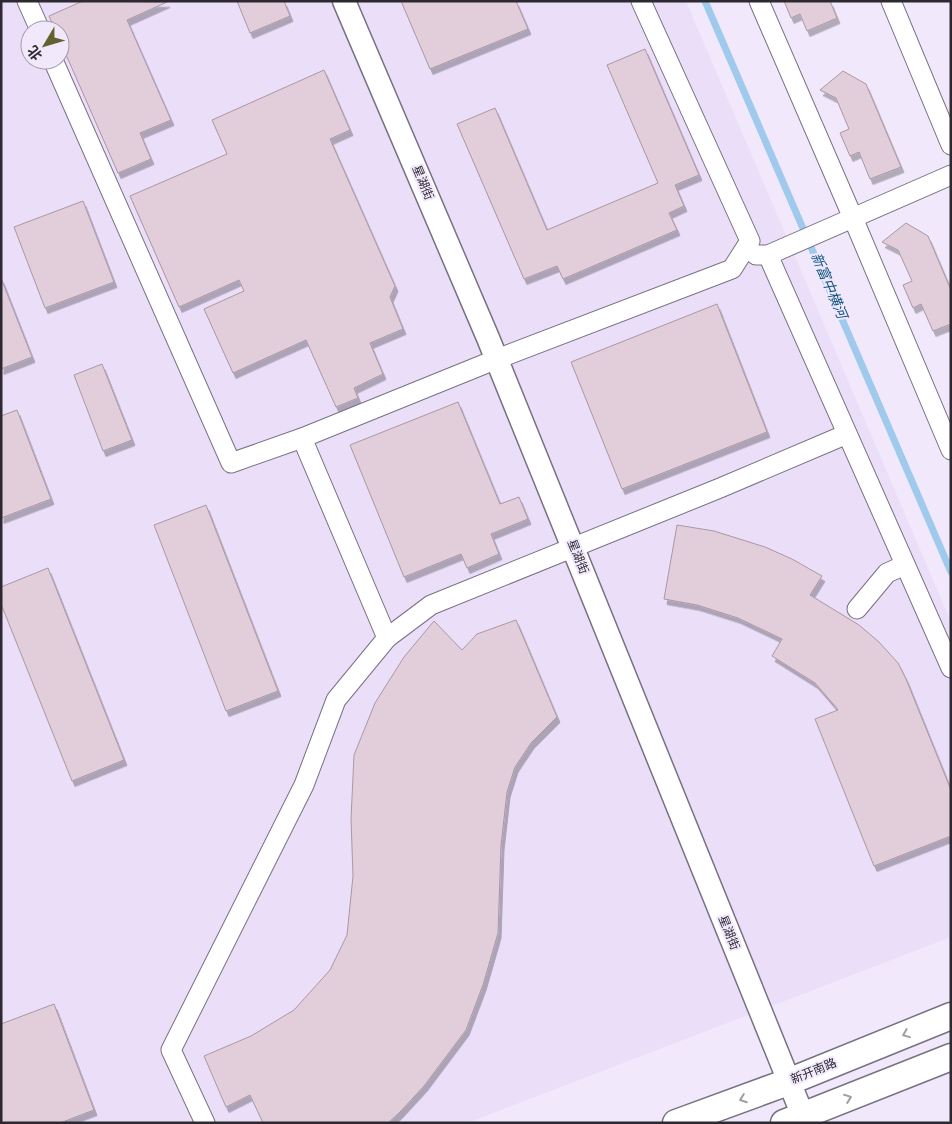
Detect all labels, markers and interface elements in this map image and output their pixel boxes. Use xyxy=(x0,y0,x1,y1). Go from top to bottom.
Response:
north arrow xyxy=(20,20,70,70)
text: 北 xyxy=(25,41,47,63)
street label: 星湖街 xyxy=(408,163,436,203)
water label: 新富中横河 xyxy=(807,250,851,324)
street label: 星湖街 xyxy=(563,537,591,577)
street label: 星湖街 xyxy=(714,913,742,953)
one-way arrow xyxy=(902,1028,911,1039)
street label: 新开南路 xyxy=(789,1056,839,1088)
one-way arrow xyxy=(739,1093,747,1103)
one-way arrow xyxy=(843,1094,852,1104)

